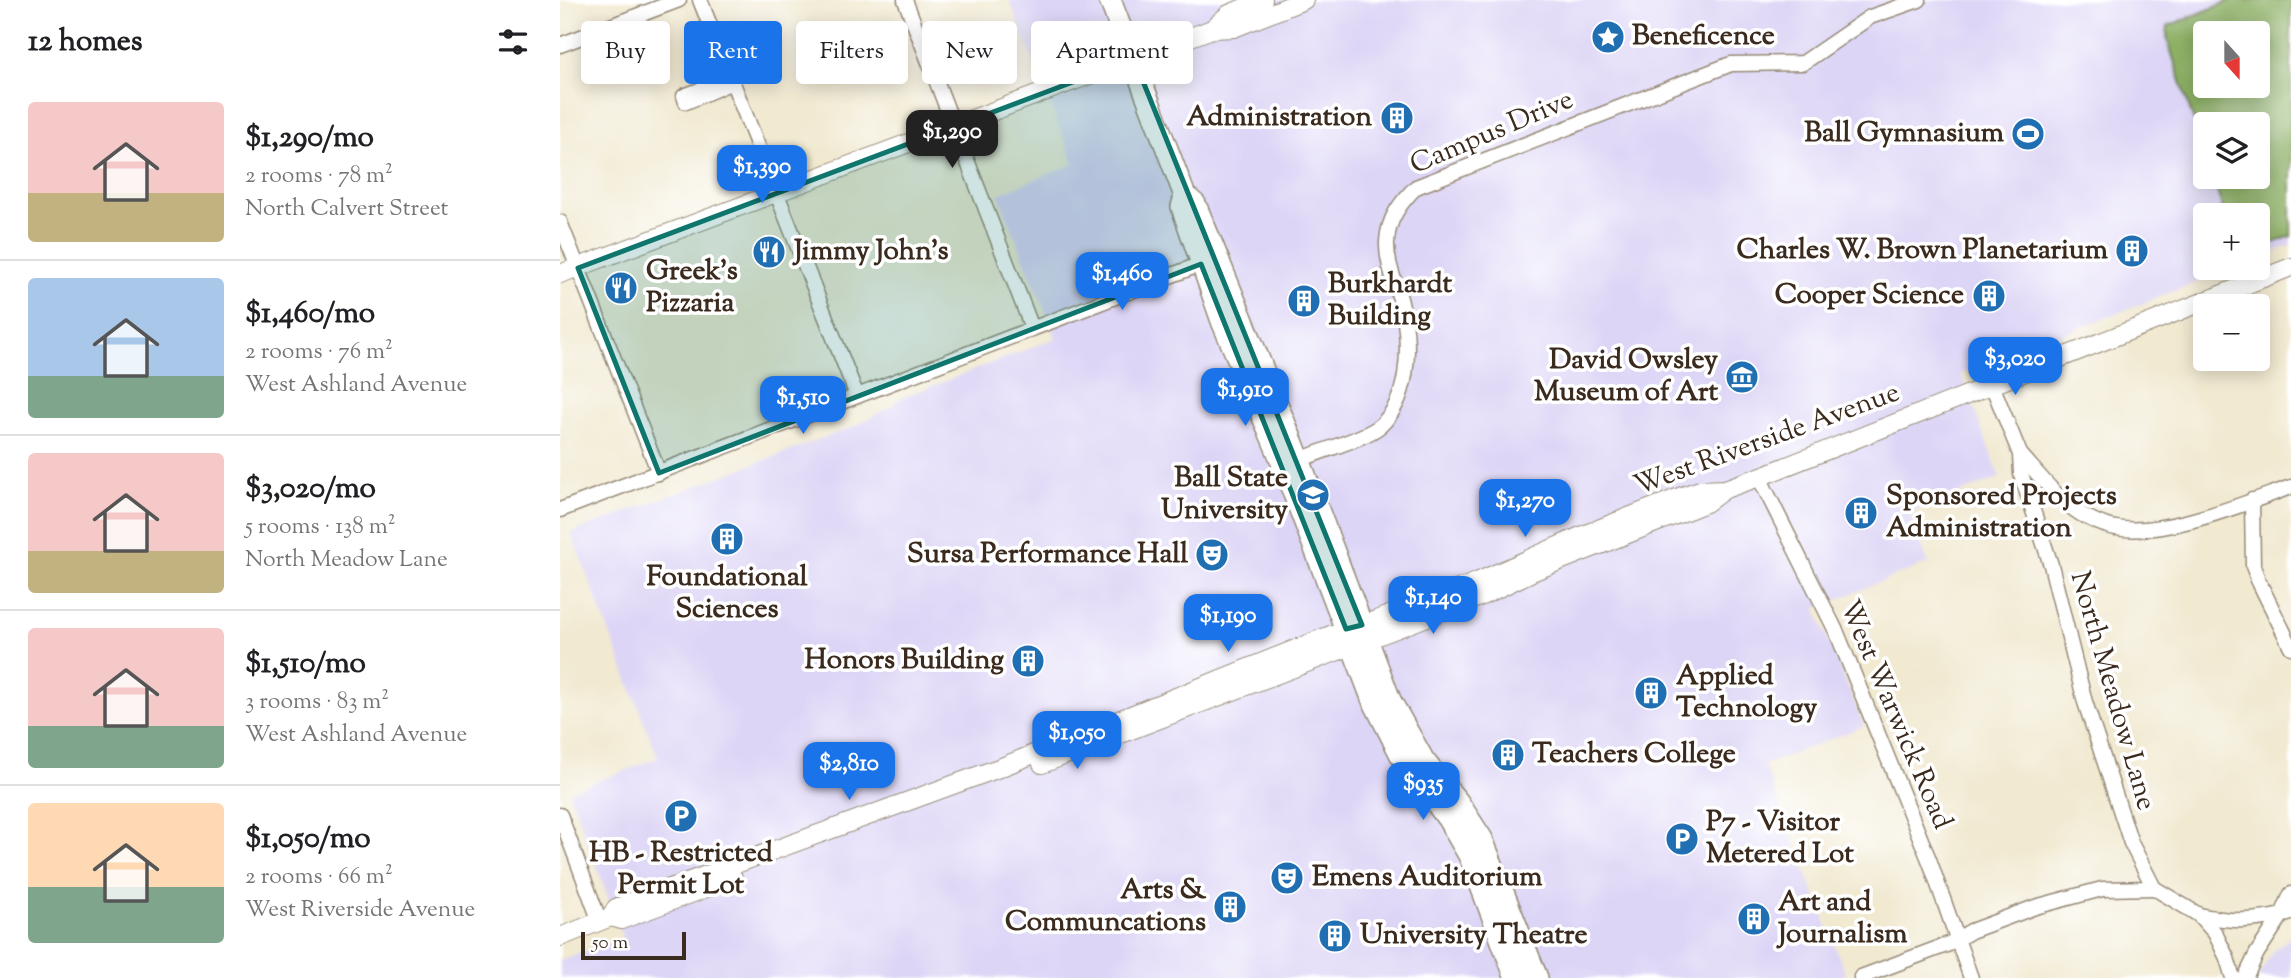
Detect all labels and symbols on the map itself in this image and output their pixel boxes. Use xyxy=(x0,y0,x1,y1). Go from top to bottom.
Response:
place label: Beneficence xyxy=(1632,17,1775,57)
place icon: Beneficence xyxy=(1589,18,1627,56)
north arrow xyxy=(2193,21,2270,98)
street label: Campus Drive xyxy=(1404,81,1580,185)
place label: Administration xyxy=(1186,98,1372,138)
building icon: Administration xyxy=(1378,99,1416,137)
pin: $1,290 xyxy=(895,110,1009,170)
place label: Ball Gymnasium xyxy=(1804,114,2005,154)
sports icon: Ball Gymnasium xyxy=(2009,115,2047,153)
pin: $1,390 xyxy=(705,146,819,205)
place label: Charles W. Brown Planetarium xyxy=(1736,231,2109,271)
place label: Jimmy John's xyxy=(792,232,948,272)
building icon: Charles W. Brown Planetarium xyxy=(2113,232,2151,270)
restaurant icon: Jimmy John's xyxy=(750,233,788,271)
place label: Greek's Pizzaria xyxy=(646,252,738,324)
pin: $1,460 xyxy=(1065,252,1179,312)
place label: Burkhardt Building xyxy=(1328,265,1452,337)
restaurant icon: Greek's Pizzaria xyxy=(602,269,640,307)
place label: Cooper Science xyxy=(1775,276,1964,316)
building icon: Cooper Science xyxy=(1970,277,2008,315)
building icon: Burkhardt Building xyxy=(1285,282,1323,320)
pin: $3,020 xyxy=(1958,338,2072,397)
place label: David Owsley Museum of Art xyxy=(1534,341,1718,413)
museum icon: David Owsley Museum of Art xyxy=(1723,358,1761,396)
pin: $1,910 xyxy=(1188,368,1302,428)
street label: West Riverside Avenue xyxy=(1629,373,1905,507)
pin: $1,510 xyxy=(746,376,860,436)
place label: Ball State University xyxy=(1161,459,1288,531)
school or university icon: Ball State University xyxy=(1294,476,1332,514)
place label: Sponsored Projects Administration xyxy=(1886,477,2117,549)
pin: $1,270 xyxy=(1468,480,1582,539)
building icon: Sponsored Projects Administration xyxy=(1842,494,1880,532)
building icon: Foundational Sciences xyxy=(708,520,746,558)
place label: Sursa Performance Hall xyxy=(907,535,1188,575)
theatre icon: Sursa Performance Hall xyxy=(1193,536,1231,574)
place label: Foundational Sciences xyxy=(646,558,808,630)
street label: North Meadow Lane xyxy=(2059,567,2165,815)
pin: $1,140 xyxy=(1376,576,1490,636)
pin: $1,190 xyxy=(1171,594,1285,654)
street label: West Warwick Road xyxy=(1829,594,1962,836)
place label: Honors Building xyxy=(805,641,1004,681)
building icon: Honors Building xyxy=(1009,642,1047,680)
place label: Applied Technology xyxy=(1676,657,1817,729)
building icon: Applied Technology xyxy=(1632,674,1670,712)
pin: $1,050 xyxy=(1020,712,1134,771)
place label: Teachers College xyxy=(1532,735,1736,775)
building icon: Teachers College xyxy=(1489,736,1527,774)
pin: $2,810 xyxy=(792,742,906,802)
pin: $935 xyxy=(1382,762,1464,822)
parking icon: HB - Restricted Permit Lot xyxy=(662,797,700,835)
place label: P7 - Visitor Metered Lot xyxy=(1706,803,1854,875)
parking icon: P7 - Visitor Metered Lot xyxy=(1663,820,1701,858)
place label: HB - Restricted Permit Lot xyxy=(589,834,773,906)
place label: Emens Auditorium xyxy=(1312,858,1543,898)
theatre icon: Emens Auditorium xyxy=(1268,859,1306,897)
place label: Arts & Communcations xyxy=(1005,871,1206,943)
place label: Art and Journalism xyxy=(1776,883,1908,955)
building icon: Arts & Communcations xyxy=(1211,888,1249,926)
building icon: Art and Journalism xyxy=(1735,900,1773,938)
place label: University Theatre xyxy=(1360,916,1588,956)
building icon: University Theatre xyxy=(1316,917,1354,955)
scale bar xyxy=(581,929,686,961)

